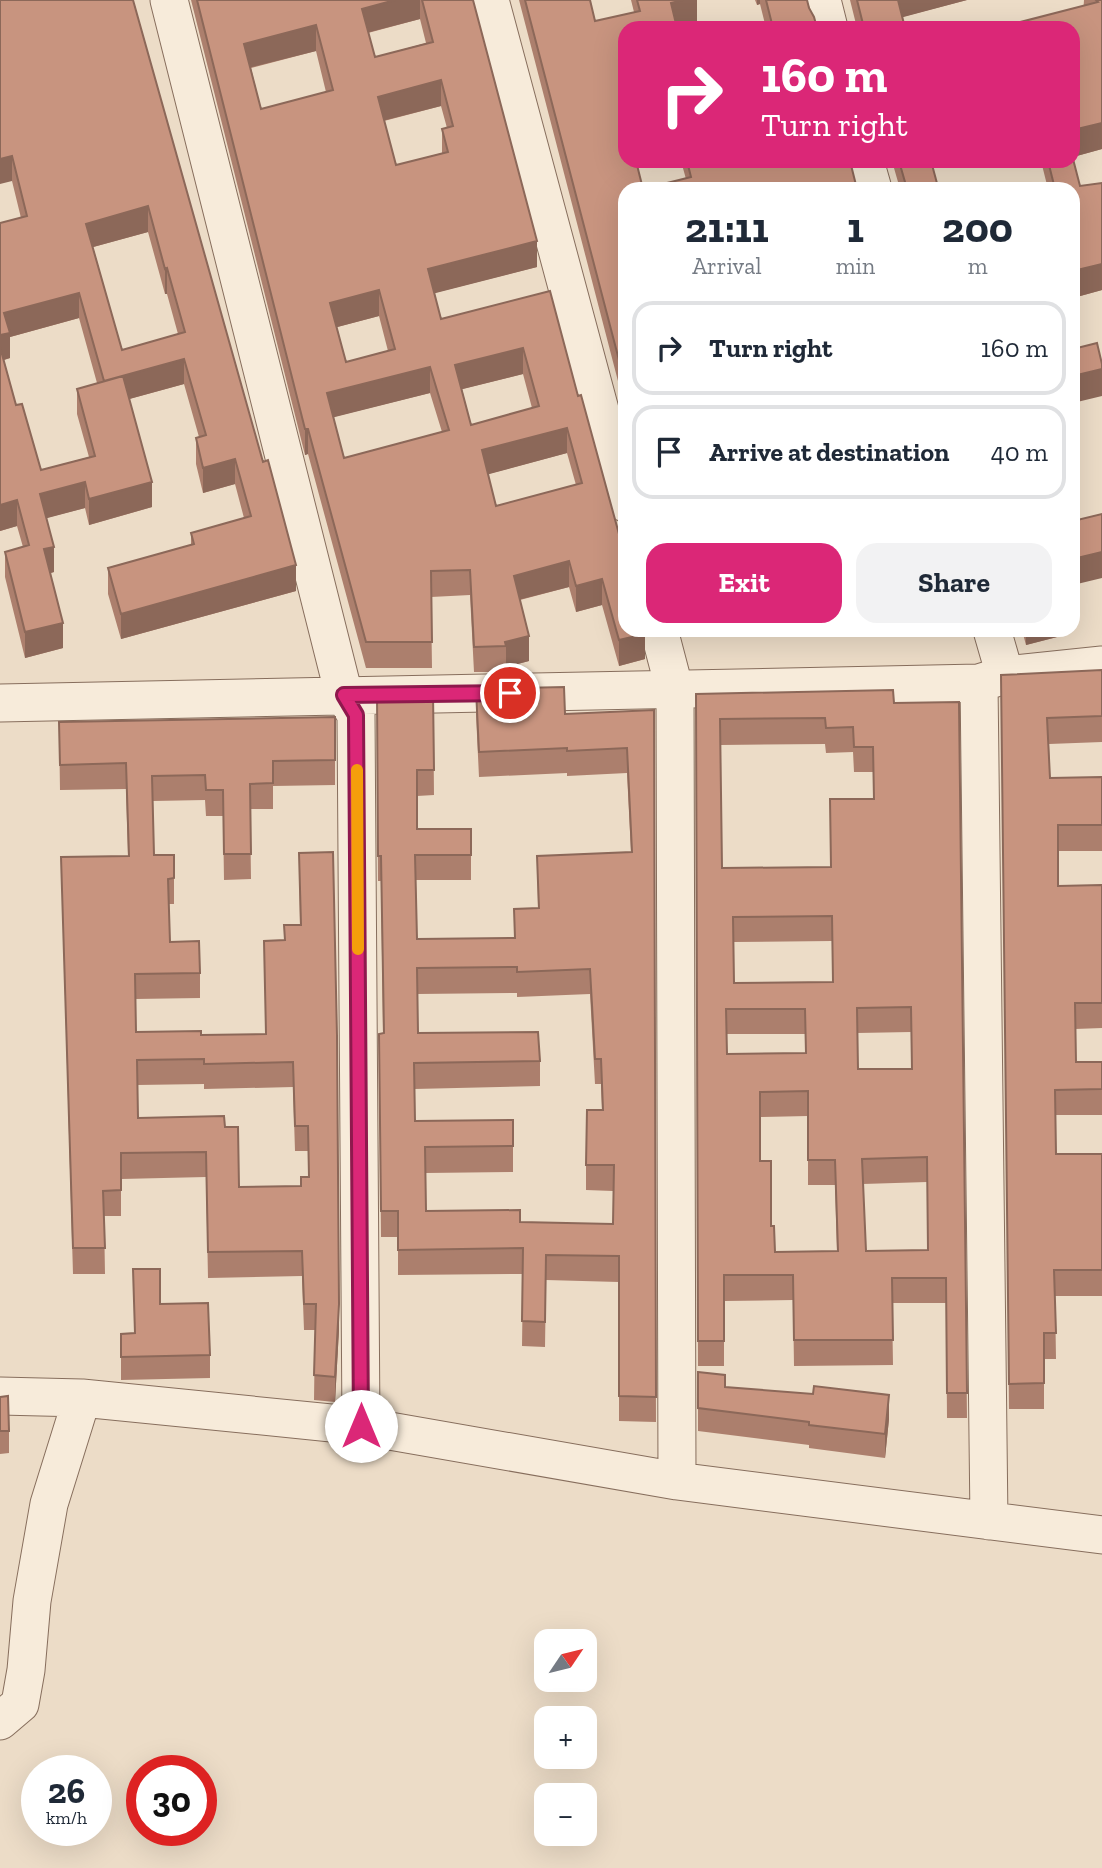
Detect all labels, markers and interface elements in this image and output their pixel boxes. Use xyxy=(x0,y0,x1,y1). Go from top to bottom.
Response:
text: 160 m xyxy=(761,46,887,105)
icon: right xyxy=(646,49,737,140)
text: Turn right xyxy=(761,106,908,144)
text: 21:11 xyxy=(685,202,769,253)
text: 1 xyxy=(847,202,864,253)
text: 200 xyxy=(942,202,1013,253)
text: Arrival xyxy=(692,252,762,280)
text: min xyxy=(836,252,875,280)
text: m xyxy=(968,252,988,280)
icon: right xyxy=(650,329,688,367)
text: Turn right xyxy=(709,332,832,364)
text: 160 m xyxy=(981,332,1048,364)
icon: arrive xyxy=(650,433,688,471)
text: Arrive at destination xyxy=(709,436,949,468)
text: 40 m xyxy=(991,436,1048,468)
button: Exit xyxy=(646,543,842,623)
button: Share xyxy=(856,543,1052,623)
pin xyxy=(480,663,540,723)
icon: arrive xyxy=(491,674,529,712)
position arrow xyxy=(324,1389,398,1463)
north arrow xyxy=(534,1629,597,1692)
map controls xyxy=(534,1629,597,1846)
button: + xyxy=(534,1706,597,1769)
speed limit sign: 30 xyxy=(126,1755,217,1846)
text: 26 xyxy=(48,1770,85,1812)
button: − xyxy=(534,1783,597,1846)
text: km/h xyxy=(46,1807,87,1829)

